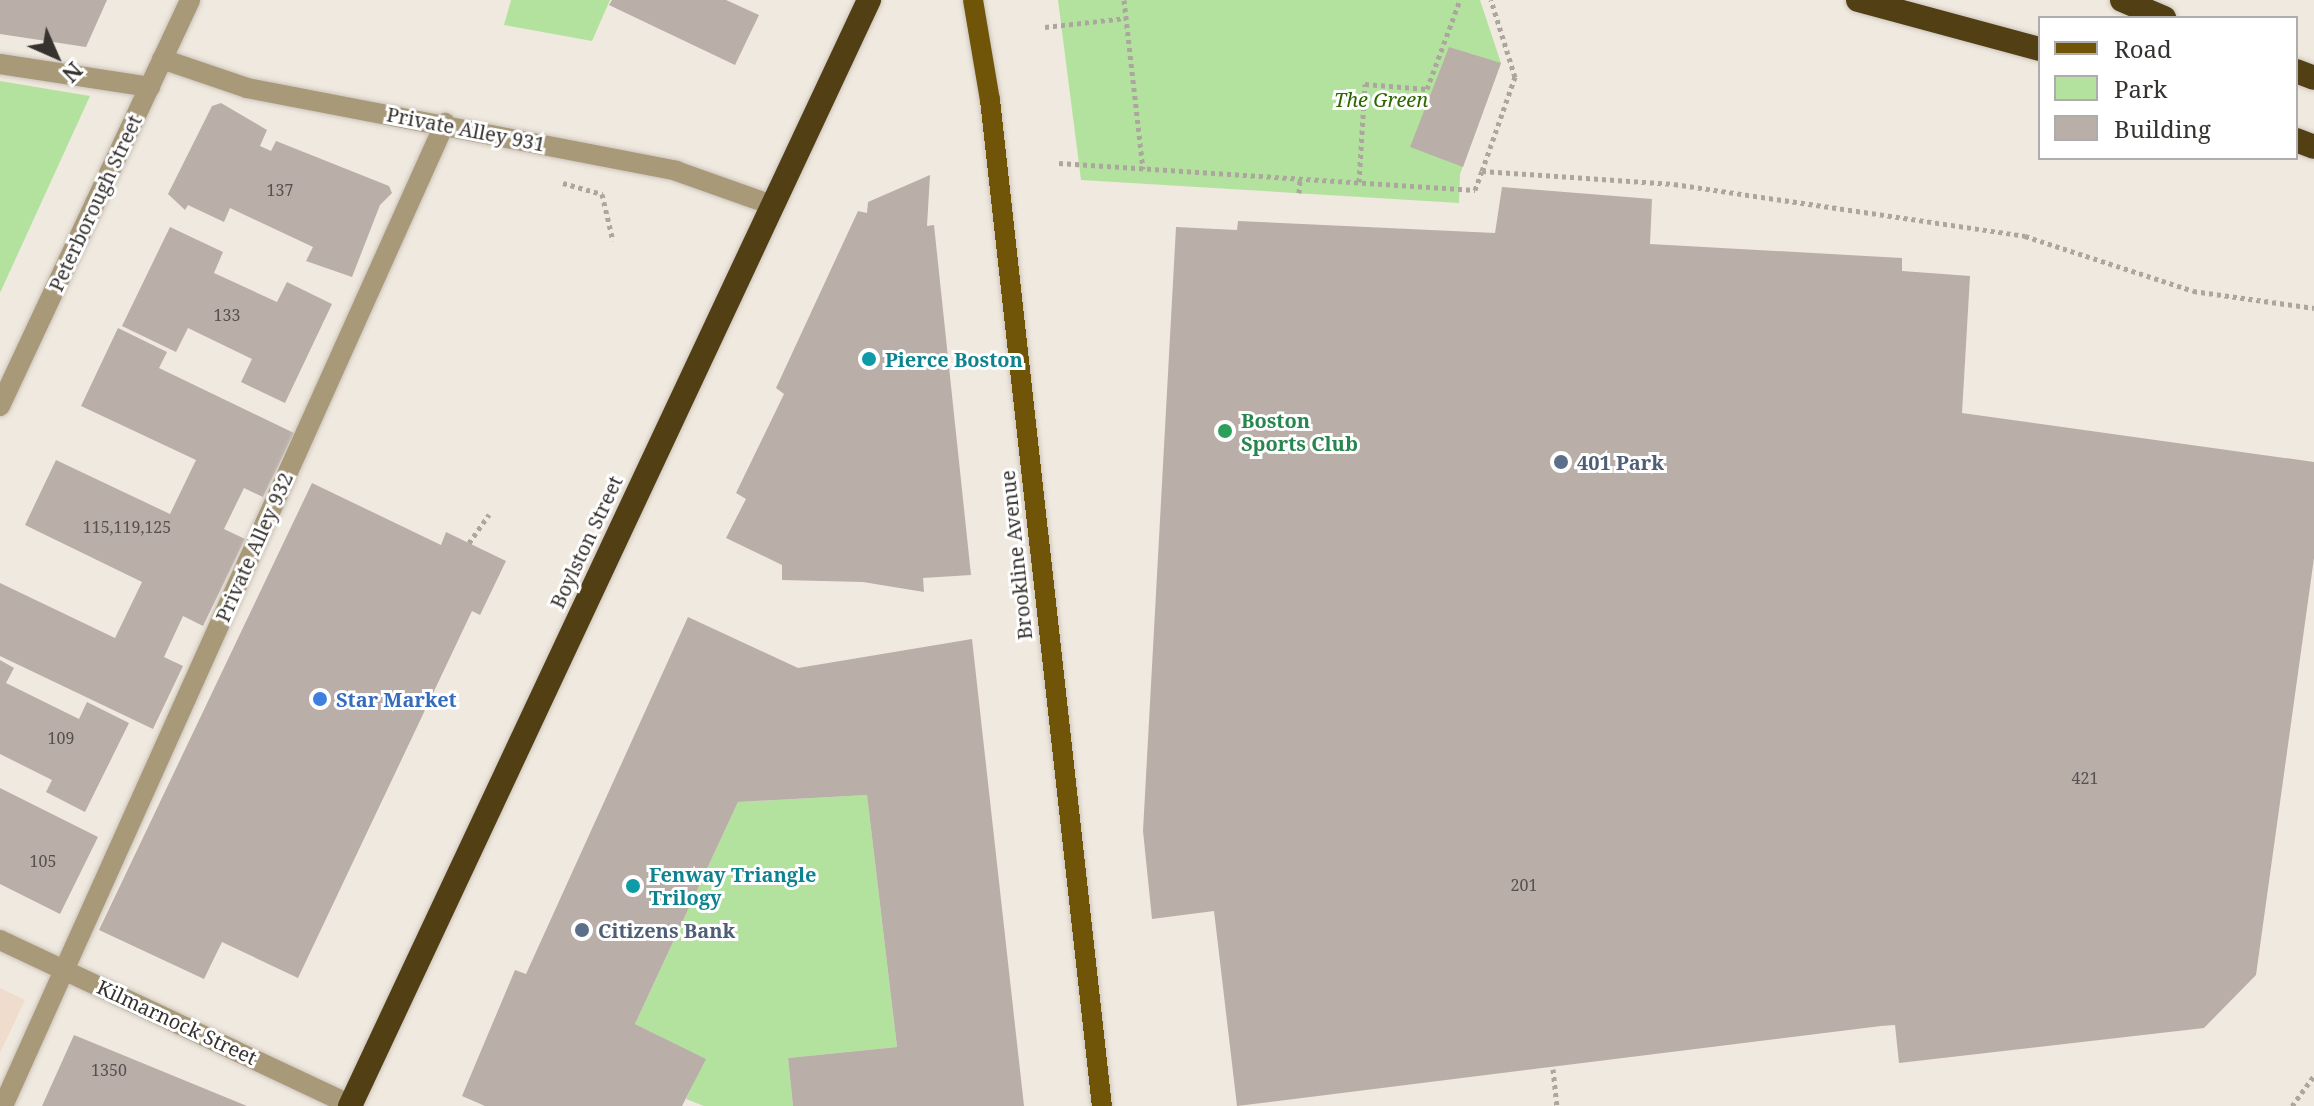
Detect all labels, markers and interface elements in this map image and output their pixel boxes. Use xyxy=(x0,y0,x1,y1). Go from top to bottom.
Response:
north arrow xyxy=(16,16,96,96)
legend xyxy=(2038,16,2298,160)
text: Road xyxy=(2114,32,2172,65)
text: N xyxy=(56,56,90,90)
text: Park xyxy=(2114,72,2167,105)
park label: The Green xyxy=(1334,87,1428,111)
street label: Private Alley 931 xyxy=(385,102,547,156)
street label: Peterborough Street xyxy=(44,111,146,295)
text: Building xyxy=(2114,112,2211,145)
house number: 137 xyxy=(267,180,293,200)
house number: 133 xyxy=(214,305,240,325)
place label: Pierce Boston xyxy=(885,347,1023,371)
marker: Pierce Boston xyxy=(860,350,878,368)
place label: Boston Sports Club xyxy=(1241,408,1358,455)
marker: Boston Sports Club xyxy=(1216,422,1234,440)
place label: 401 Park xyxy=(1577,450,1664,474)
marker: 401 Park xyxy=(1552,453,1570,471)
street label: Private Alley 932 xyxy=(210,469,298,625)
street label: Brookline Avenue xyxy=(995,469,1037,641)
street label: Boylston Street xyxy=(545,472,627,612)
house number: 115,119,125 xyxy=(83,517,171,537)
place label: Star Market xyxy=(336,687,457,711)
marker: Star Market xyxy=(311,690,329,708)
house number: 109 xyxy=(48,728,74,748)
house number: 421 xyxy=(2072,768,2098,788)
house number: 105 xyxy=(30,851,56,871)
place label: Fenway Triangle Trilogy xyxy=(649,862,816,909)
house number: 201 xyxy=(1511,875,1537,895)
marker: Fenway Triangle Trilogy xyxy=(624,877,642,895)
place label: Citizens Bank xyxy=(598,918,735,942)
marker: Citizens Bank xyxy=(573,921,591,939)
street label: Kilmarnock Street xyxy=(93,975,261,1069)
house number: 1350 xyxy=(91,1060,127,1080)

